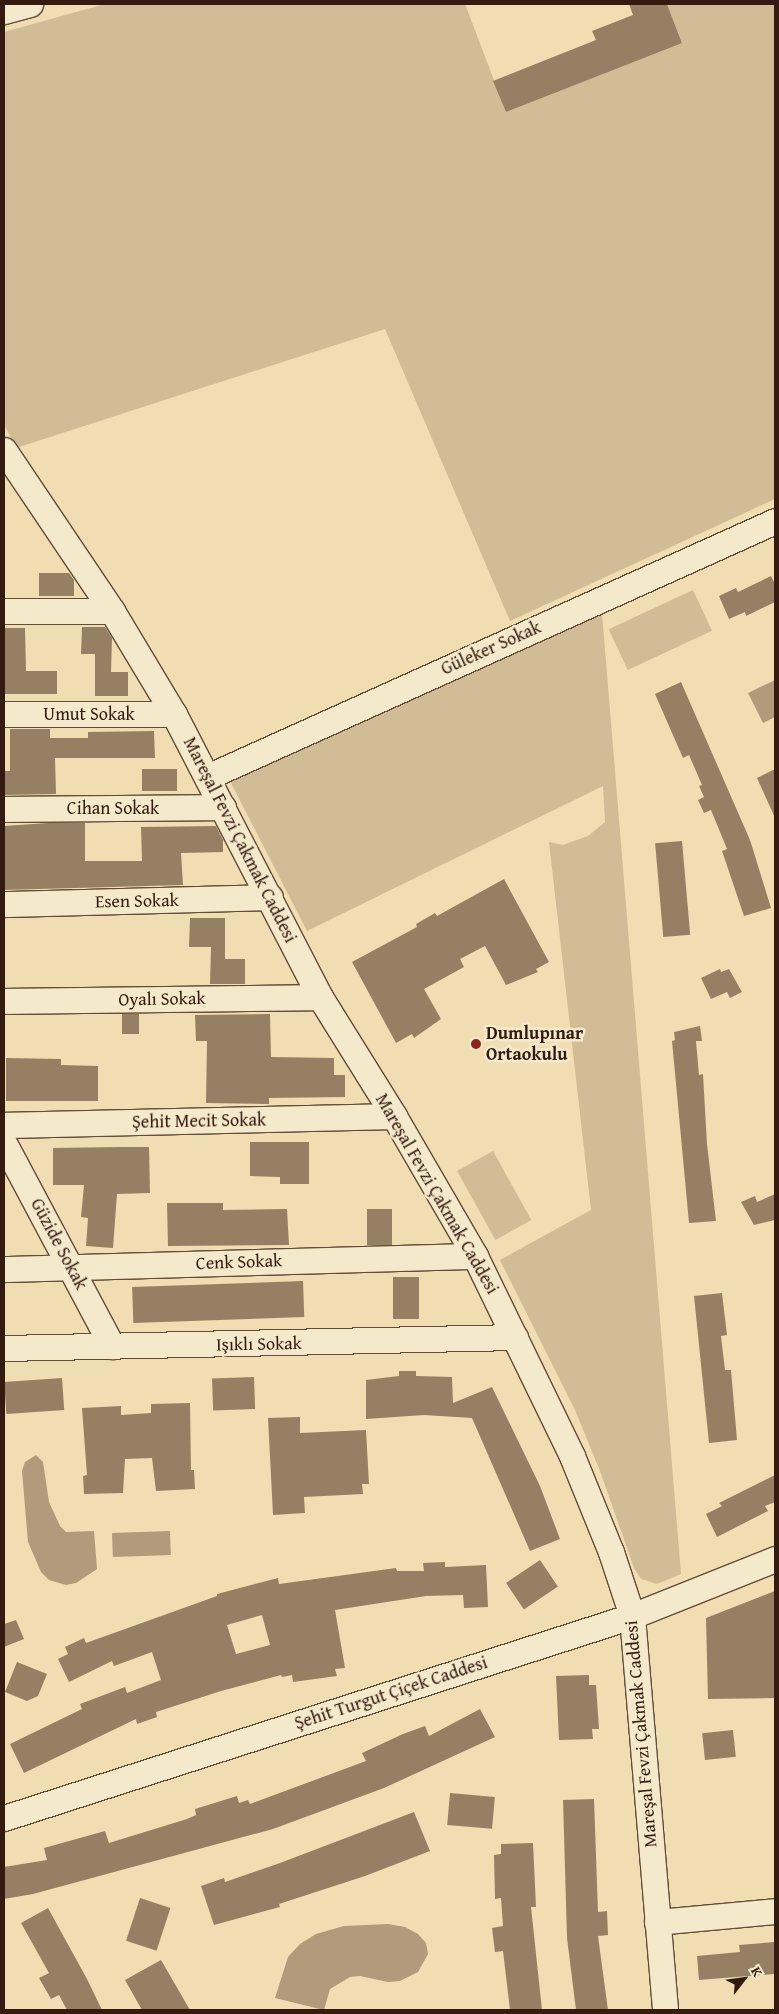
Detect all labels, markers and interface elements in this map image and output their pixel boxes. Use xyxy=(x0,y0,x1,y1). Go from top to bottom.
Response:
street label: Güleker Sokak xyxy=(438,616,544,680)
street label: Umut Sokak xyxy=(43,703,135,725)
street label: Mareşal Fevzi Çakmak Caddesi xyxy=(179,734,301,946)
street label: Cihan Sokak xyxy=(67,797,159,819)
street label: Esen Sokak xyxy=(95,889,179,913)
street label: Oyalı Sokak xyxy=(118,987,206,1011)
place label: Dumlupınar Ortaokulu xyxy=(486,1023,583,1066)
marker: Dumlupınar Ortaokulu xyxy=(470,1038,482,1050)
street label: Mareşal Fevzi Çakmak Caddesi xyxy=(371,1090,503,1298)
street label: Şehit Mecit Sokak xyxy=(132,1109,266,1133)
street label: Güzide Sokak xyxy=(26,1195,92,1293)
street label: Cenk Sokak xyxy=(196,1250,282,1274)
street label: Işıklı Sokak xyxy=(216,1332,302,1356)
street label: Mareşal Fevzi Çakmak Caddesi xyxy=(620,1620,662,1848)
street label: Şehit Turgut Çiçek Caddesi xyxy=(292,1652,490,1734)
north arrow xyxy=(719,1954,769,2004)
text: K xyxy=(746,1963,768,1980)

